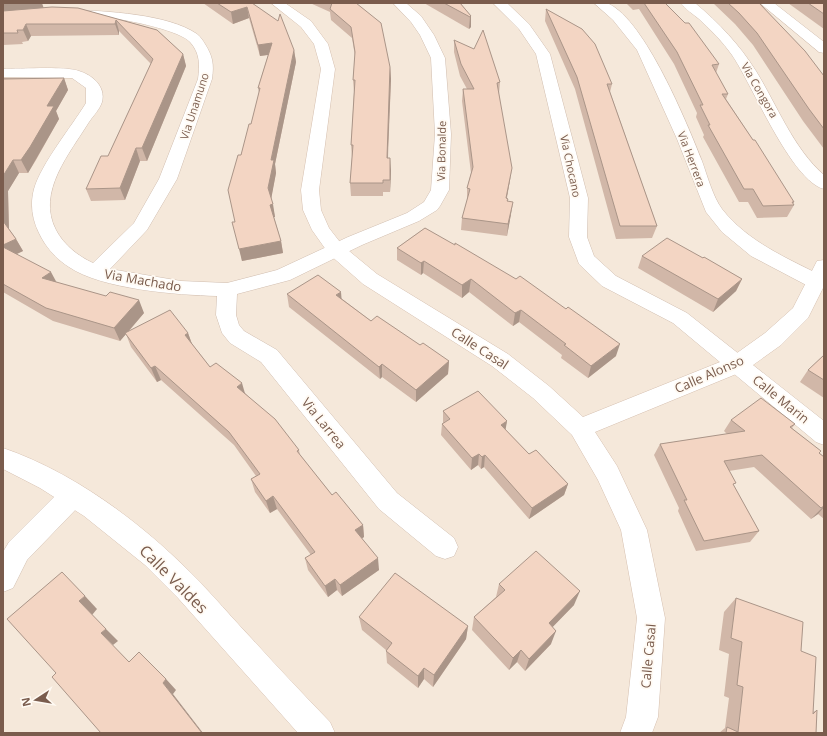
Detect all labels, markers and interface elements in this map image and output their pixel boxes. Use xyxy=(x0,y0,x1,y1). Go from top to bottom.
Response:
street label: Via Congora xyxy=(738,59,782,121)
street label: Via Unamuno xyxy=(176,70,212,141)
street label: Via Bonalde xyxy=(433,121,449,181)
street label: Via Herrera xyxy=(675,129,709,189)
street label: Via Chocano xyxy=(557,133,585,199)
street label: Via Machado xyxy=(103,264,183,296)
street label: Calle Casal xyxy=(448,323,512,373)
street label: Calle Alonso xyxy=(672,351,747,397)
street label: Calle Marin xyxy=(749,371,813,427)
street label: Via Larrea xyxy=(298,394,350,452)
street label: Calle Valdes xyxy=(135,540,213,618)
street label: Calle Casal xyxy=(636,623,660,689)
north arrow xyxy=(16,680,56,720)
text: N xyxy=(17,696,34,708)

